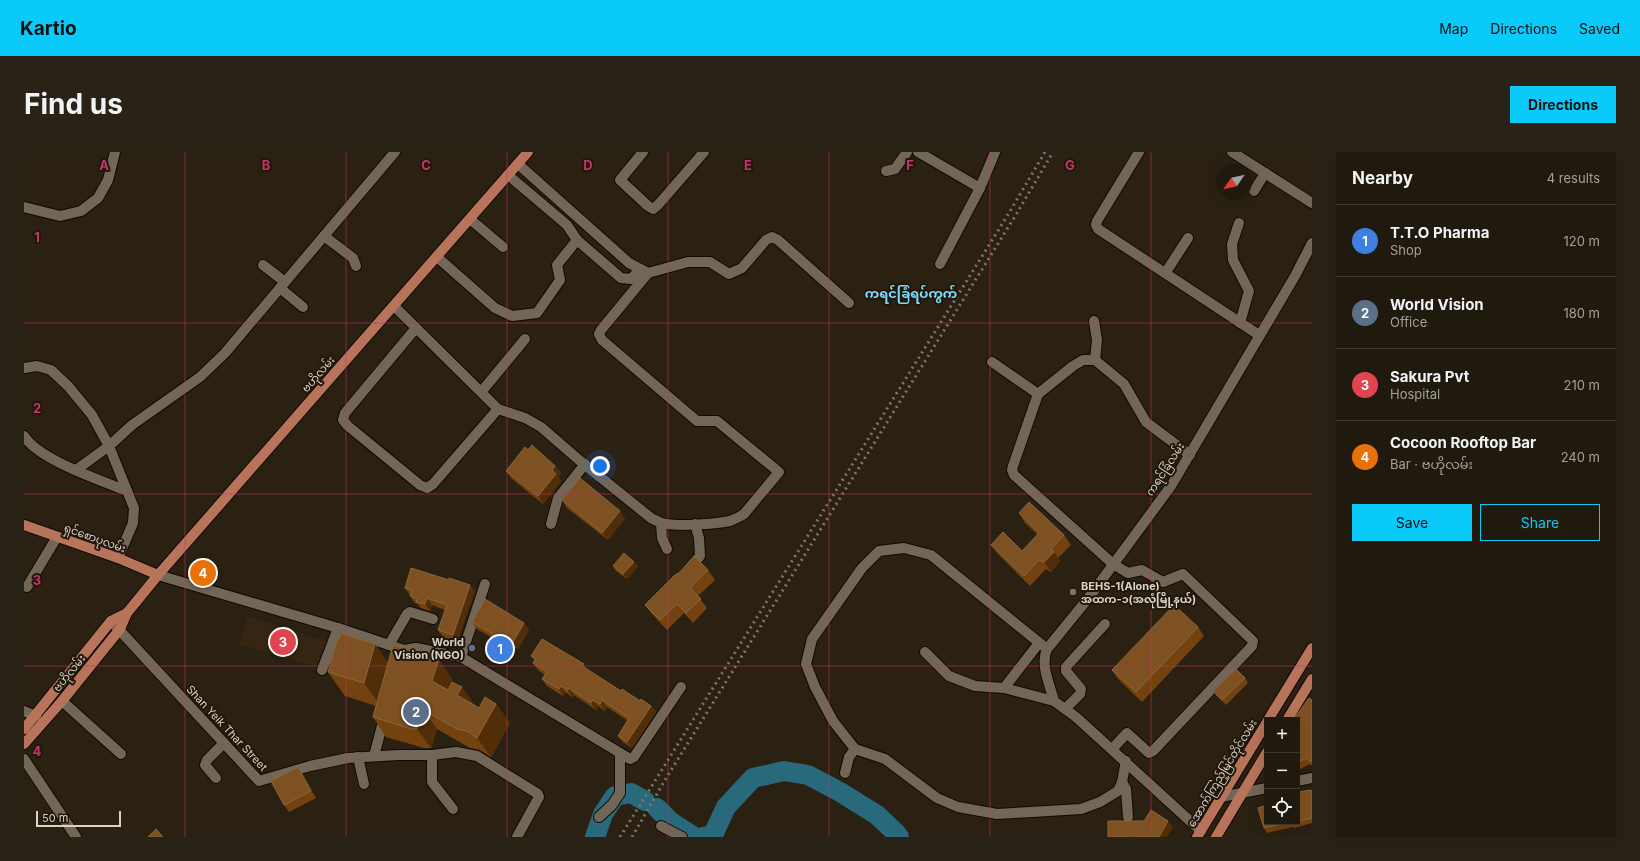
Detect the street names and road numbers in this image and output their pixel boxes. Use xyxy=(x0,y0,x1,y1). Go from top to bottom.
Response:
street label: ဗဟိုလမ်း xyxy=(298,353,339,396)
street label: ကရင်ခြံလမ်း xyxy=(1143,440,1189,499)
street label: ရှင်စောပုလမ်း xyxy=(61,520,128,558)
street label: ဗဟိုလမ်း xyxy=(50,652,90,696)
street label: Shan Yeik Thar Street xyxy=(184,682,271,774)
street label: အောက်ကြည့်မြင်တိုင်လမ်း xyxy=(1184,716,1262,830)

